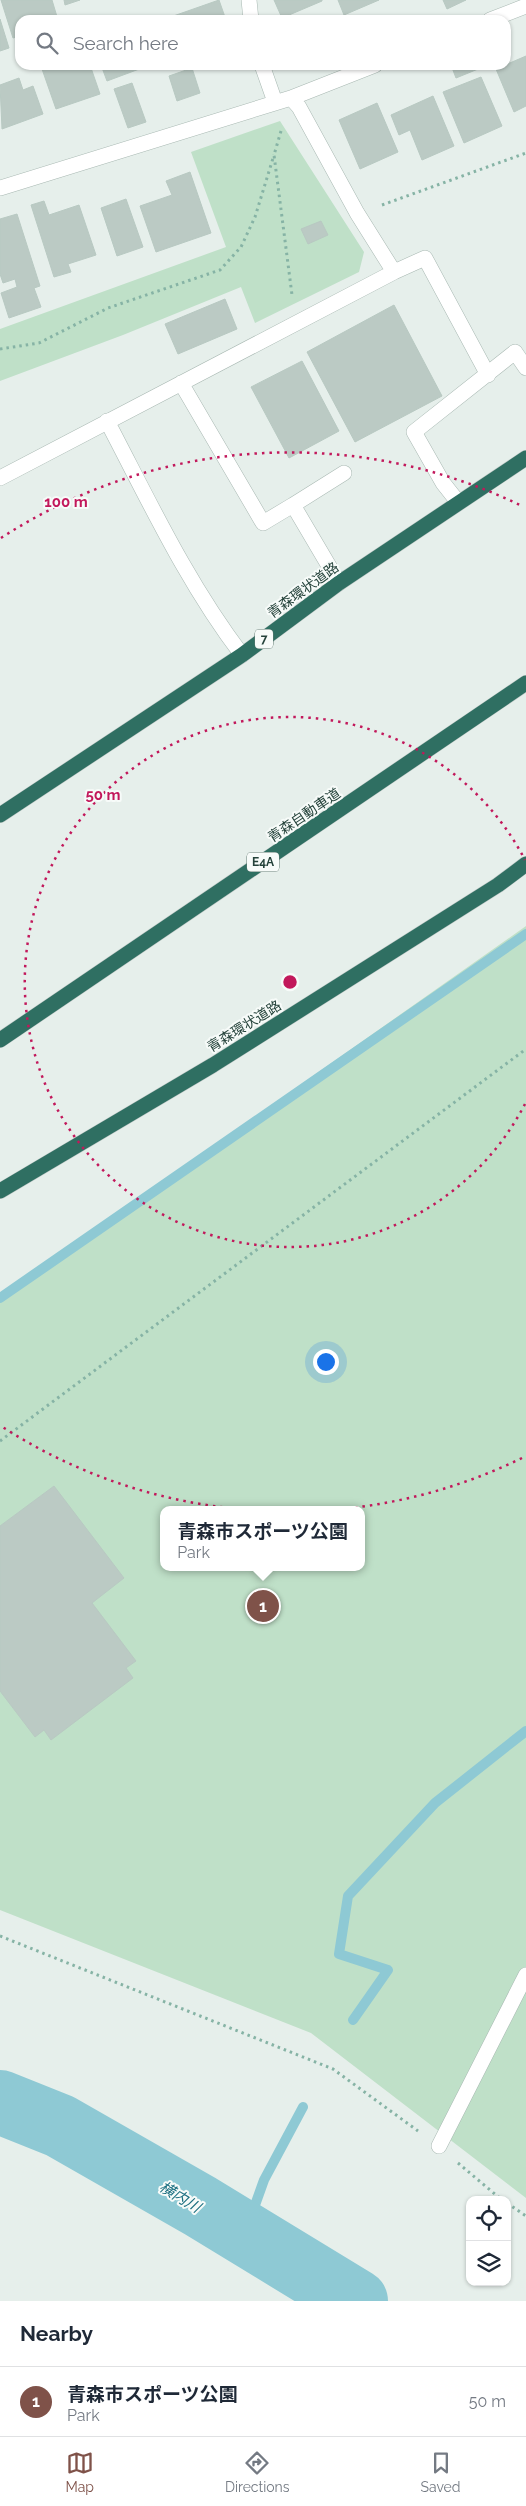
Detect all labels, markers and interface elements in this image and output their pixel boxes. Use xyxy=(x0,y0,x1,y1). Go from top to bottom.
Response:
search box xyxy=(15,15,511,70)
icon: search xyxy=(33,29,61,57)
text: Search here xyxy=(73,32,179,54)
text: 100 m xyxy=(44,493,88,511)
street label: 青森環状道路 xyxy=(264,559,342,621)
road number: 7 xyxy=(255,630,273,648)
street label: 青森自動車道 xyxy=(265,785,343,845)
text: 50 m xyxy=(85,786,121,804)
road number: E4A xyxy=(247,852,279,872)
centre of rings xyxy=(281,973,299,991)
street label: 青森環状道路 xyxy=(204,997,284,1055)
your location xyxy=(313,1349,339,1375)
popup xyxy=(160,1506,365,1571)
text: 青森市スポーツ公園 xyxy=(177,1520,348,1542)
text: Park xyxy=(177,1543,210,1562)
pin: 1 xyxy=(247,1587,279,1625)
water label: 横内川 xyxy=(156,2178,206,2217)
map controls xyxy=(466,2196,511,2286)
button: locate xyxy=(466,2196,511,2241)
button: layers xyxy=(466,2241,511,2286)
text: Nearby xyxy=(20,2321,93,2346)
text: 青森市スポーツ公園 xyxy=(67,2383,238,2405)
text: 1 xyxy=(32,2392,40,2411)
text: 50 m xyxy=(469,2392,506,2411)
text: Park xyxy=(67,2406,100,2425)
tab: Map xyxy=(65,2449,94,2495)
tab: Directions xyxy=(225,2449,290,2495)
tab: Saved xyxy=(420,2449,461,2495)

